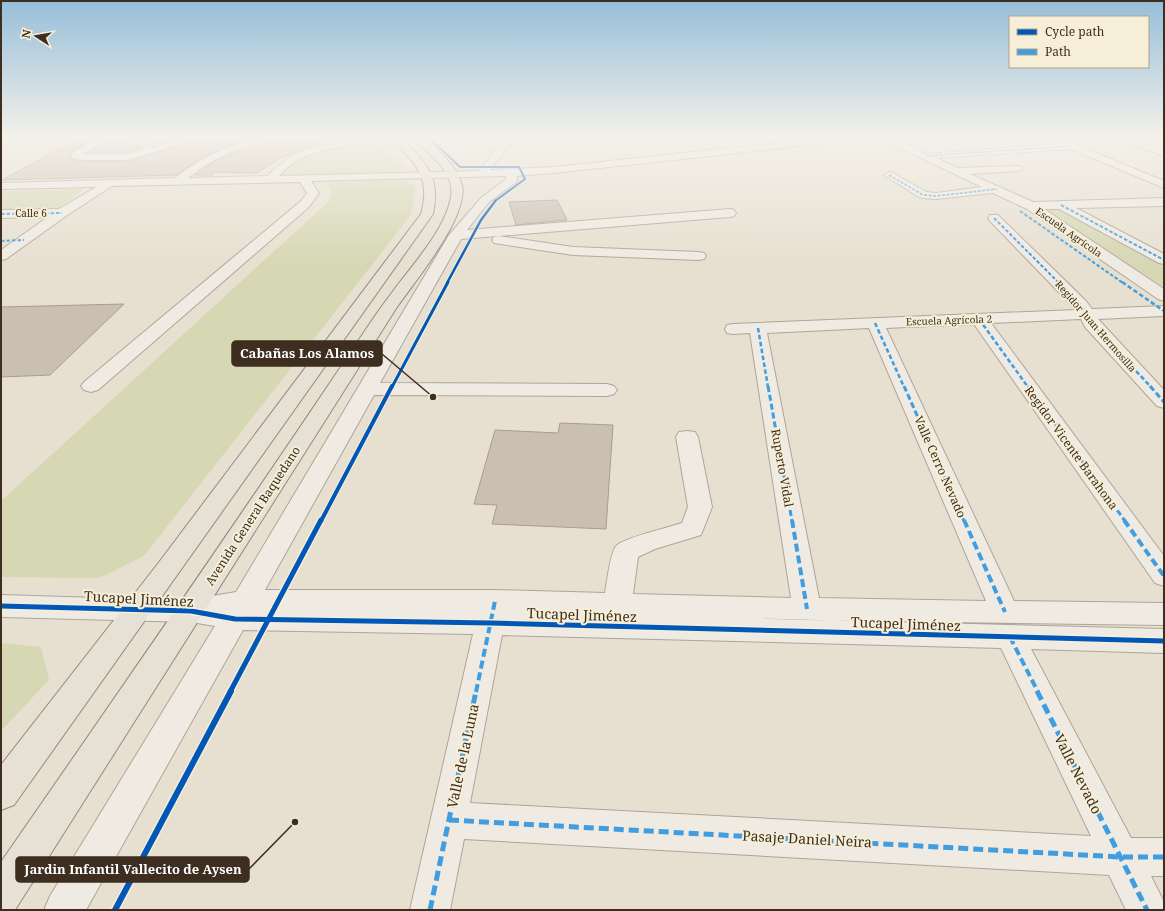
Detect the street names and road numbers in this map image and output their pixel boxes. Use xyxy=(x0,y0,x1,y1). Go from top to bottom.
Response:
street label: Escuela Agrícola xyxy=(1033,204,1105,260)
street label: Calle 6 xyxy=(15,206,47,220)
street label: Regidor Juan Hermosilla xyxy=(1052,277,1140,375)
street label: Escuela Agrícola 2 xyxy=(906,311,992,329)
street label: Regidor Vicente Barahona xyxy=(1021,382,1122,513)
street label: Valle Cerro Nevado xyxy=(910,413,971,520)
street label: Ruperto Vidal xyxy=(767,428,798,509)
street label: Avenida General Baquedano xyxy=(201,443,304,589)
street label: Tucapel Jiménez xyxy=(84,586,195,611)
street label: Tucapel Jiménez xyxy=(527,603,637,626)
street label: Tucapel Jiménez xyxy=(851,612,961,635)
street label: Valle de la Luna xyxy=(442,702,483,810)
street label: Valle Nevado xyxy=(1050,731,1107,817)
street label: Pasaje Daniel Neira xyxy=(742,826,872,851)

